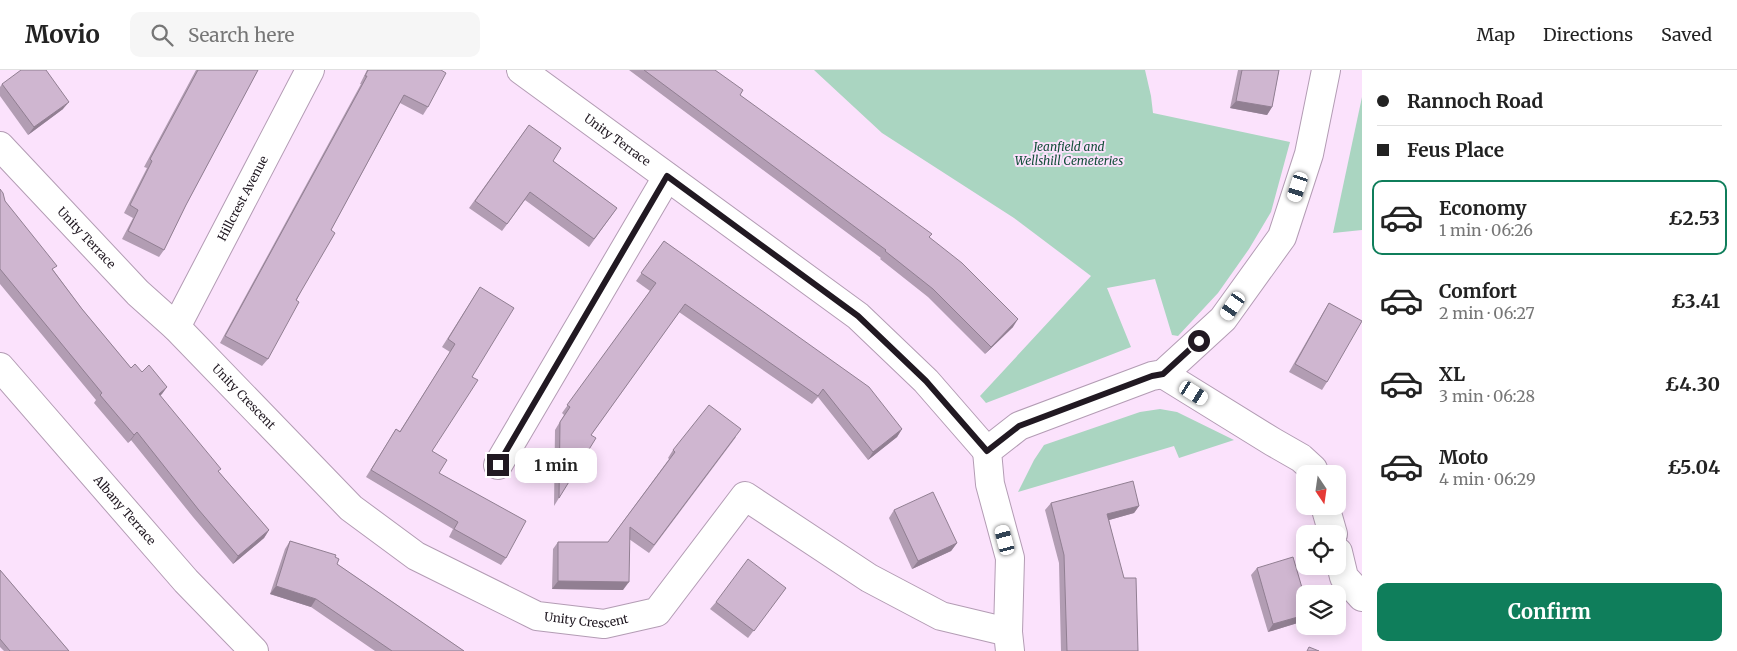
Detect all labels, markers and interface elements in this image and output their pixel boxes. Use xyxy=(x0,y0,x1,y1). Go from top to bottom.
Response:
search box xyxy=(130,12,480,57)
text: Movio xyxy=(25,19,100,50)
icon: search xyxy=(148,21,176,49)
text: Search here xyxy=(188,23,294,47)
text: Map xyxy=(1477,23,1515,46)
text: Directions xyxy=(1543,23,1633,46)
text: Saved xyxy=(1661,23,1712,46)
text: Rannoch Road xyxy=(1407,89,1543,113)
street label: Unity Terrace xyxy=(581,111,654,169)
text: Feus Place xyxy=(1407,138,1504,162)
park label: Jeanfield and Wellshill Cemeteries xyxy=(1015,139,1123,168)
street label: Hillcrest Avenue xyxy=(214,153,271,243)
car xyxy=(1286,170,1309,204)
icon: car xyxy=(1379,195,1424,240)
text: Economy xyxy=(1439,196,1527,220)
street label: Unity Terrace xyxy=(54,204,119,271)
text: £2.53 xyxy=(1668,206,1720,230)
text: 1 min · 06:26 xyxy=(1439,220,1533,240)
icon: car xyxy=(1379,278,1424,323)
text: Comfort xyxy=(1439,279,1517,303)
car xyxy=(1218,289,1247,323)
text: £3.41 xyxy=(1671,289,1720,313)
text: 2 min · 06:27 xyxy=(1439,303,1535,323)
route start xyxy=(1188,330,1210,352)
street label: Unity Crescent xyxy=(209,361,279,433)
icon: car xyxy=(1379,361,1424,406)
text: XL xyxy=(1439,362,1465,386)
text: £4.30 xyxy=(1665,372,1720,396)
car xyxy=(1177,379,1210,407)
text: 3 min · 06:28 xyxy=(1439,386,1535,406)
icon: car xyxy=(1379,444,1424,489)
text: Moto xyxy=(1439,445,1488,469)
callout: 1 min xyxy=(516,448,598,482)
route end xyxy=(487,454,509,476)
text: 1 min xyxy=(534,455,578,475)
text: £5.04 xyxy=(1667,455,1720,479)
north arrow xyxy=(1296,465,1346,515)
map controls xyxy=(1296,465,1346,635)
text: 4 min · 06:29 xyxy=(1439,469,1536,489)
street label: Albany Terrace xyxy=(90,471,159,548)
car xyxy=(993,524,1016,556)
button: locate xyxy=(1296,525,1346,575)
button: Confirm xyxy=(1377,583,1722,641)
button: layers xyxy=(1296,585,1346,635)
street label: Unity Crescent xyxy=(544,609,630,631)

